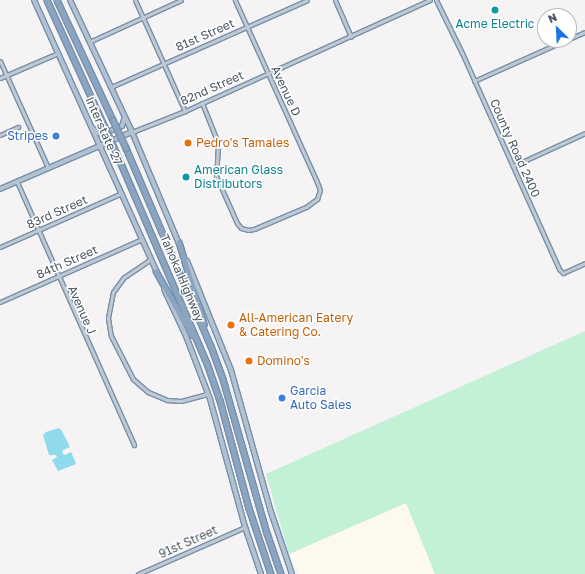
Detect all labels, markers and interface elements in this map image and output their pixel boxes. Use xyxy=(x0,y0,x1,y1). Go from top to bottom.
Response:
marker: Acme Electric xyxy=(490,5,500,15)
north arrow xyxy=(537,8,577,48)
text: N xyxy=(546,10,559,25)
street label: 81st Street xyxy=(173,16,237,54)
place label: Acme Electric xyxy=(456,17,534,31)
street label: Avenue D xyxy=(268,64,304,118)
street label: 82nd Street xyxy=(178,68,246,108)
street label: Interstate 27 xyxy=(83,95,125,167)
street label: County Road 2400 xyxy=(487,97,543,199)
place label: Stripes xyxy=(7,129,48,143)
marker: Stripes xyxy=(51,131,61,141)
place label: Pedro's Tamales xyxy=(196,136,289,150)
marker: Pedro's Tamales xyxy=(183,138,193,148)
place label: American Glass Distributors xyxy=(194,163,283,191)
marker: American Glass Distributors xyxy=(181,172,191,182)
street label: 83rd Street xyxy=(24,192,90,232)
street label: Tahoka Highway xyxy=(157,232,207,324)
street label: 84th Street xyxy=(34,242,100,282)
street label: Avenue J xyxy=(65,283,99,337)
place label: All-American Eatery & Catering Co. xyxy=(239,311,353,339)
marker: All-American Eatery & Catering Co. xyxy=(226,320,236,330)
place label: Domino's xyxy=(257,354,310,368)
marker: Domino's xyxy=(244,356,254,366)
place label: Garcia Auto Sales xyxy=(290,384,352,412)
marker: Garcia Auto Sales xyxy=(277,393,287,403)
street label: 91st Street xyxy=(156,523,220,561)

